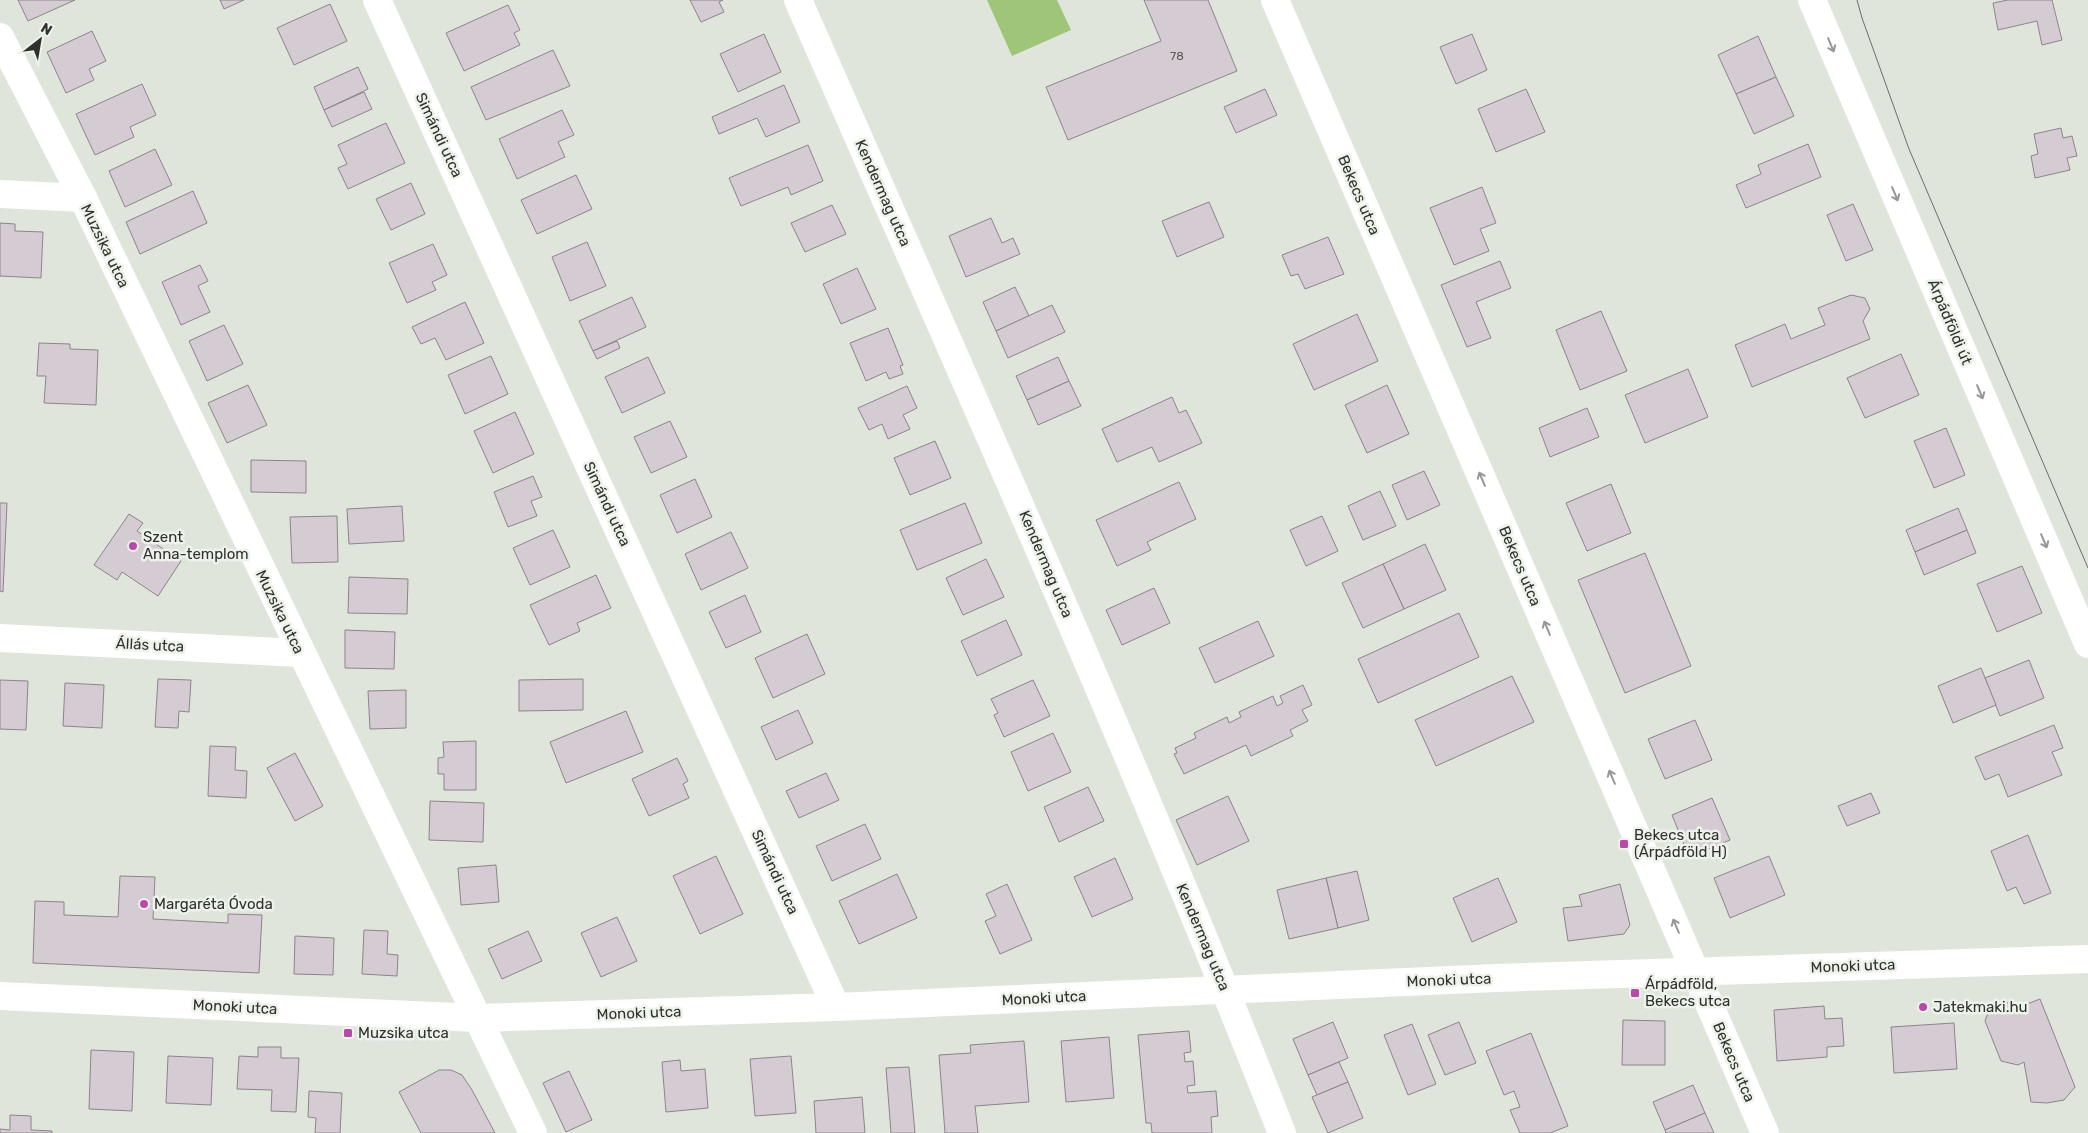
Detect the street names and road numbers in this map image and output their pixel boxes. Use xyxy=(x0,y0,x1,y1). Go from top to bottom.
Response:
street label: Simándi utca xyxy=(412,90,466,180)
street label: Kendermag utca xyxy=(851,137,915,249)
street label: Bekecs utca xyxy=(1334,152,1384,238)
street label: Muzsika utca xyxy=(77,201,133,291)
street label: Árpádföldi út xyxy=(1924,277,1976,367)
street label: Simándi utca xyxy=(580,459,634,549)
street label: Kendermag utca xyxy=(1015,508,1077,620)
street label: Bekecs utca xyxy=(1495,523,1545,609)
street label: Muzsika utca xyxy=(252,567,308,657)
street label: Állás utca xyxy=(115,634,185,656)
street label: Simándi utca xyxy=(748,827,802,917)
street label: Kendermag utca xyxy=(1172,881,1234,993)
street label: Monoki utca xyxy=(1810,956,1896,976)
street label: Monoki utca xyxy=(1406,970,1492,990)
street label: Monoki utca xyxy=(1001,987,1087,1009)
street label: Monoki utca xyxy=(192,996,278,1018)
street label: Monoki utca xyxy=(596,1003,682,1023)
street label: Bekecs utca xyxy=(1709,1019,1759,1105)

